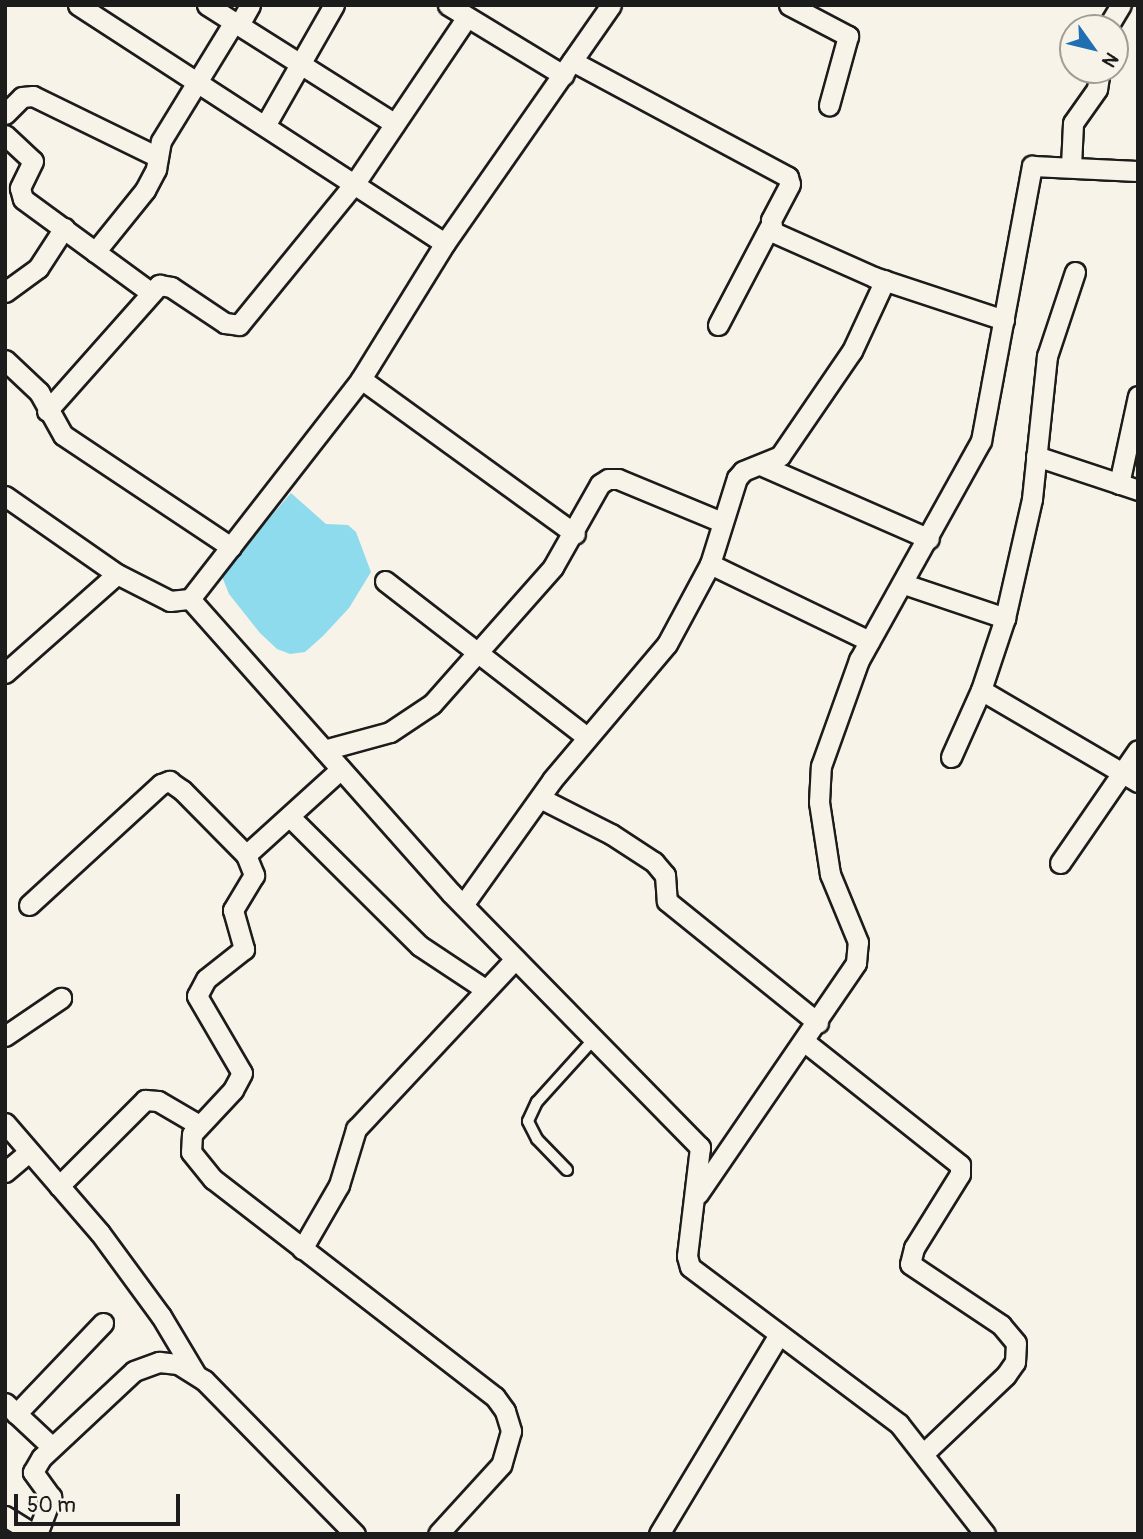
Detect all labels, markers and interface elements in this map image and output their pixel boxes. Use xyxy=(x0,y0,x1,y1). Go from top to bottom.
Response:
north arrow xyxy=(1059,14,1129,84)
text: N xyxy=(1096,48,1123,72)
scale bar xyxy=(18,1480,184,1524)
text: 50 m xyxy=(27,1492,76,1519)

